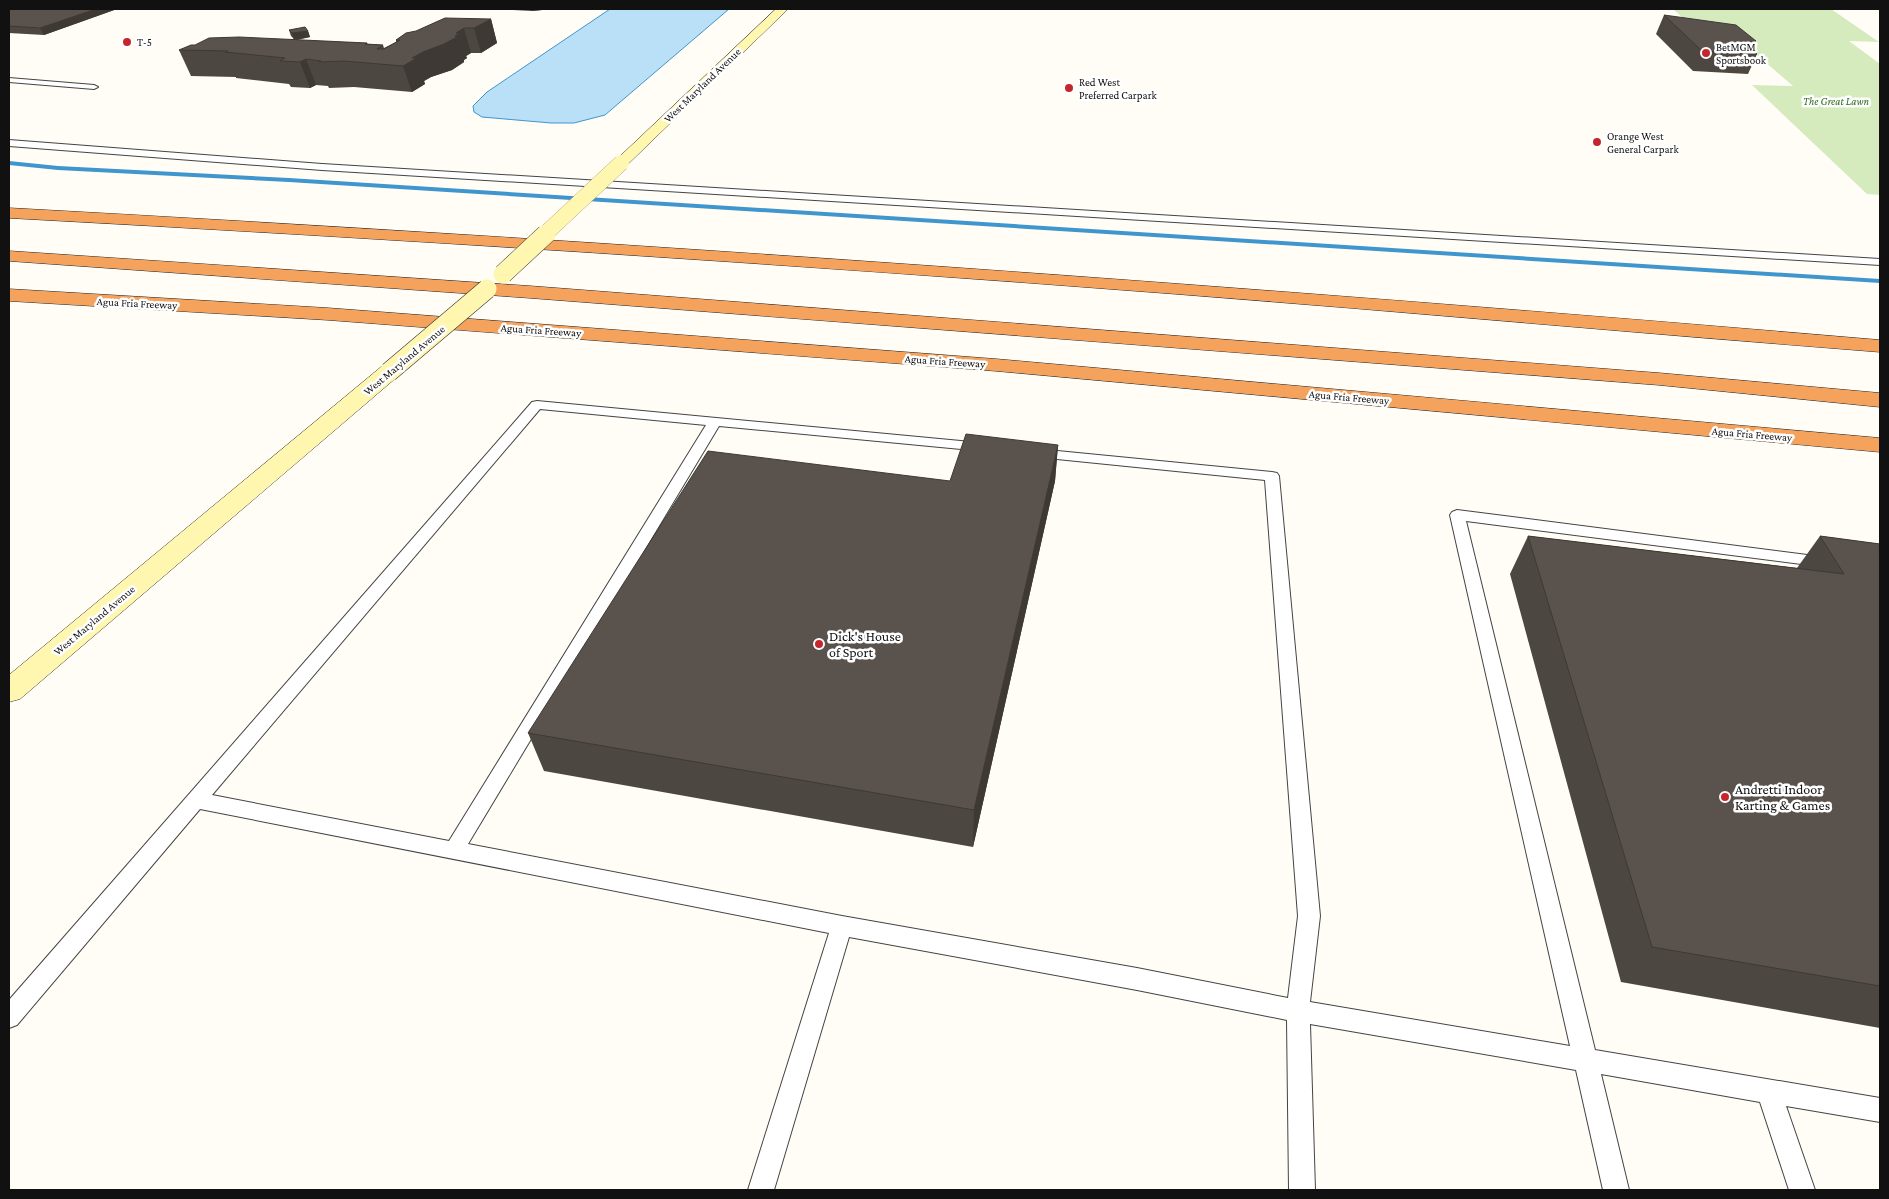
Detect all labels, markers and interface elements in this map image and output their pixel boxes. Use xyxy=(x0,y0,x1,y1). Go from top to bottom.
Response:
marker: T-5 xyxy=(121,36,133,48)
place label: T-5 xyxy=(137,36,152,48)
place label: BetMGM Sportsbook xyxy=(1716,41,1767,67)
street label: West Maryland Avenue xyxy=(661,45,744,125)
marker: BetMGM Sportsbook xyxy=(1700,47,1712,59)
place label: Red West Preferred Carpark xyxy=(1079,76,1157,102)
marker: Red West Preferred Carpark xyxy=(1063,82,1075,94)
park label: The Great Lawn xyxy=(1803,95,1869,107)
place label: Orange West General Carpark xyxy=(1607,130,1679,156)
marker: Orange West General Carpark xyxy=(1591,136,1603,148)
street label: Agua Fria Freeway xyxy=(96,295,178,312)
street label: Agua Fria Freeway xyxy=(500,321,583,340)
street label: West Maryland Avenue xyxy=(361,323,448,398)
street label: Agua Fria Freeway xyxy=(904,352,987,371)
street label: Agua Fria Freeway xyxy=(1308,388,1391,408)
street label: Agua Fria Freeway xyxy=(1711,425,1794,445)
street label: West Maryland Avenue xyxy=(51,583,138,658)
place label: Dick's House of Sport xyxy=(829,628,901,660)
marker: Dick's House of Sport xyxy=(813,638,825,650)
place label: Andretti Indoor Karting & Games xyxy=(1735,781,1830,813)
marker: Andretti Indoor Karting & Games xyxy=(1719,791,1731,803)

